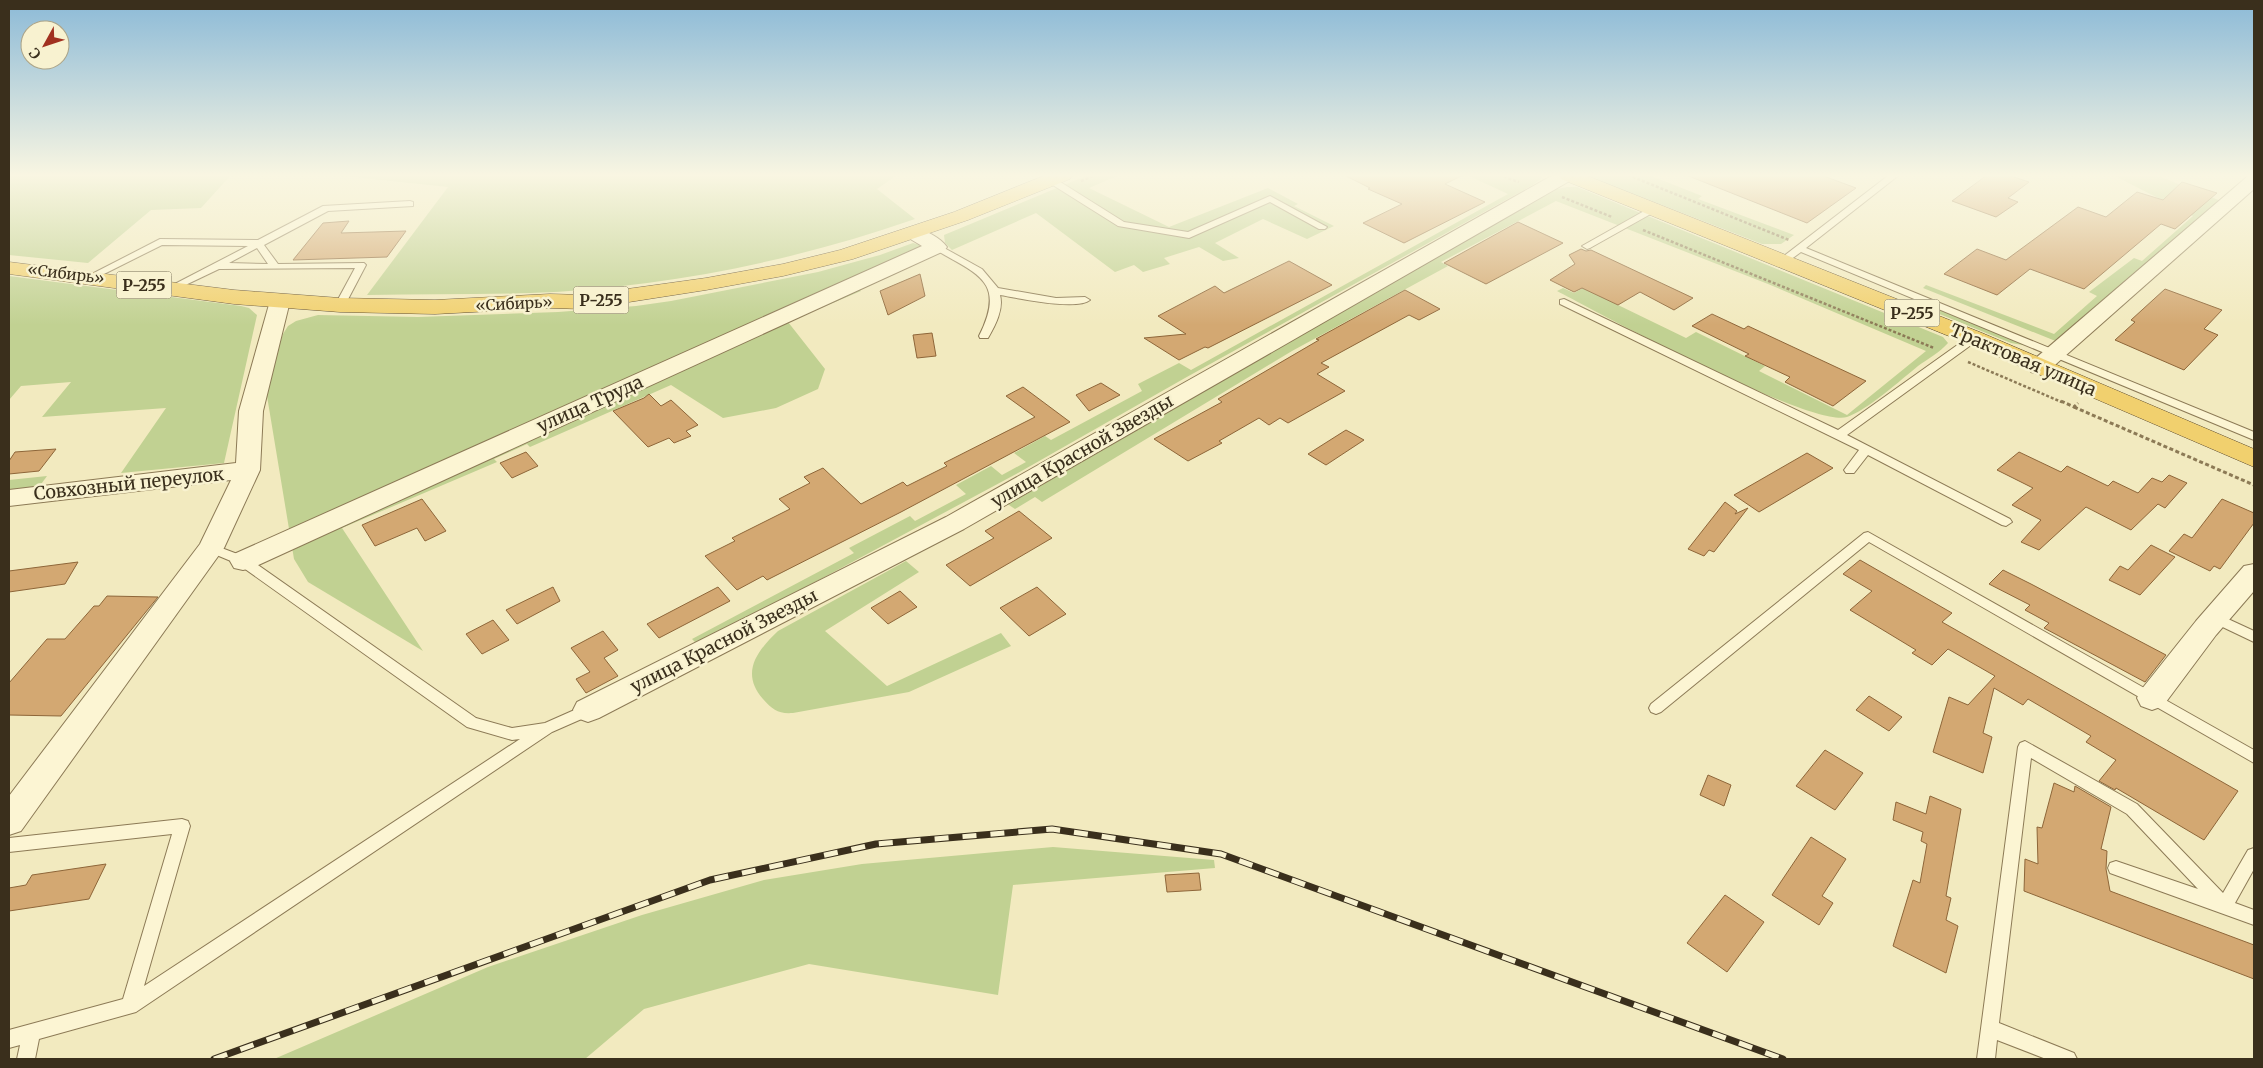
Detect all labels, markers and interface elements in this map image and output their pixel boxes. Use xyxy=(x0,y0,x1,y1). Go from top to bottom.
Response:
north arrow xyxy=(20,20,70,70)
text: С xyxy=(25,44,45,63)
street label: «Сибирь» xyxy=(27,259,105,288)
road number: Р-255 xyxy=(116,272,172,298)
road number: Р-255 xyxy=(574,286,628,314)
street label: «Сибирь» xyxy=(475,292,553,315)
road number: Р-255 xyxy=(1884,300,1940,326)
street label: Трактовая улица xyxy=(1946,318,2100,401)
street label: улица Труда xyxy=(533,370,647,437)
street label: улица Красной Звезды xyxy=(986,389,1177,512)
street label: Совхозный переулок xyxy=(33,462,226,505)
street label: улица Красной Звезды xyxy=(626,583,821,698)

